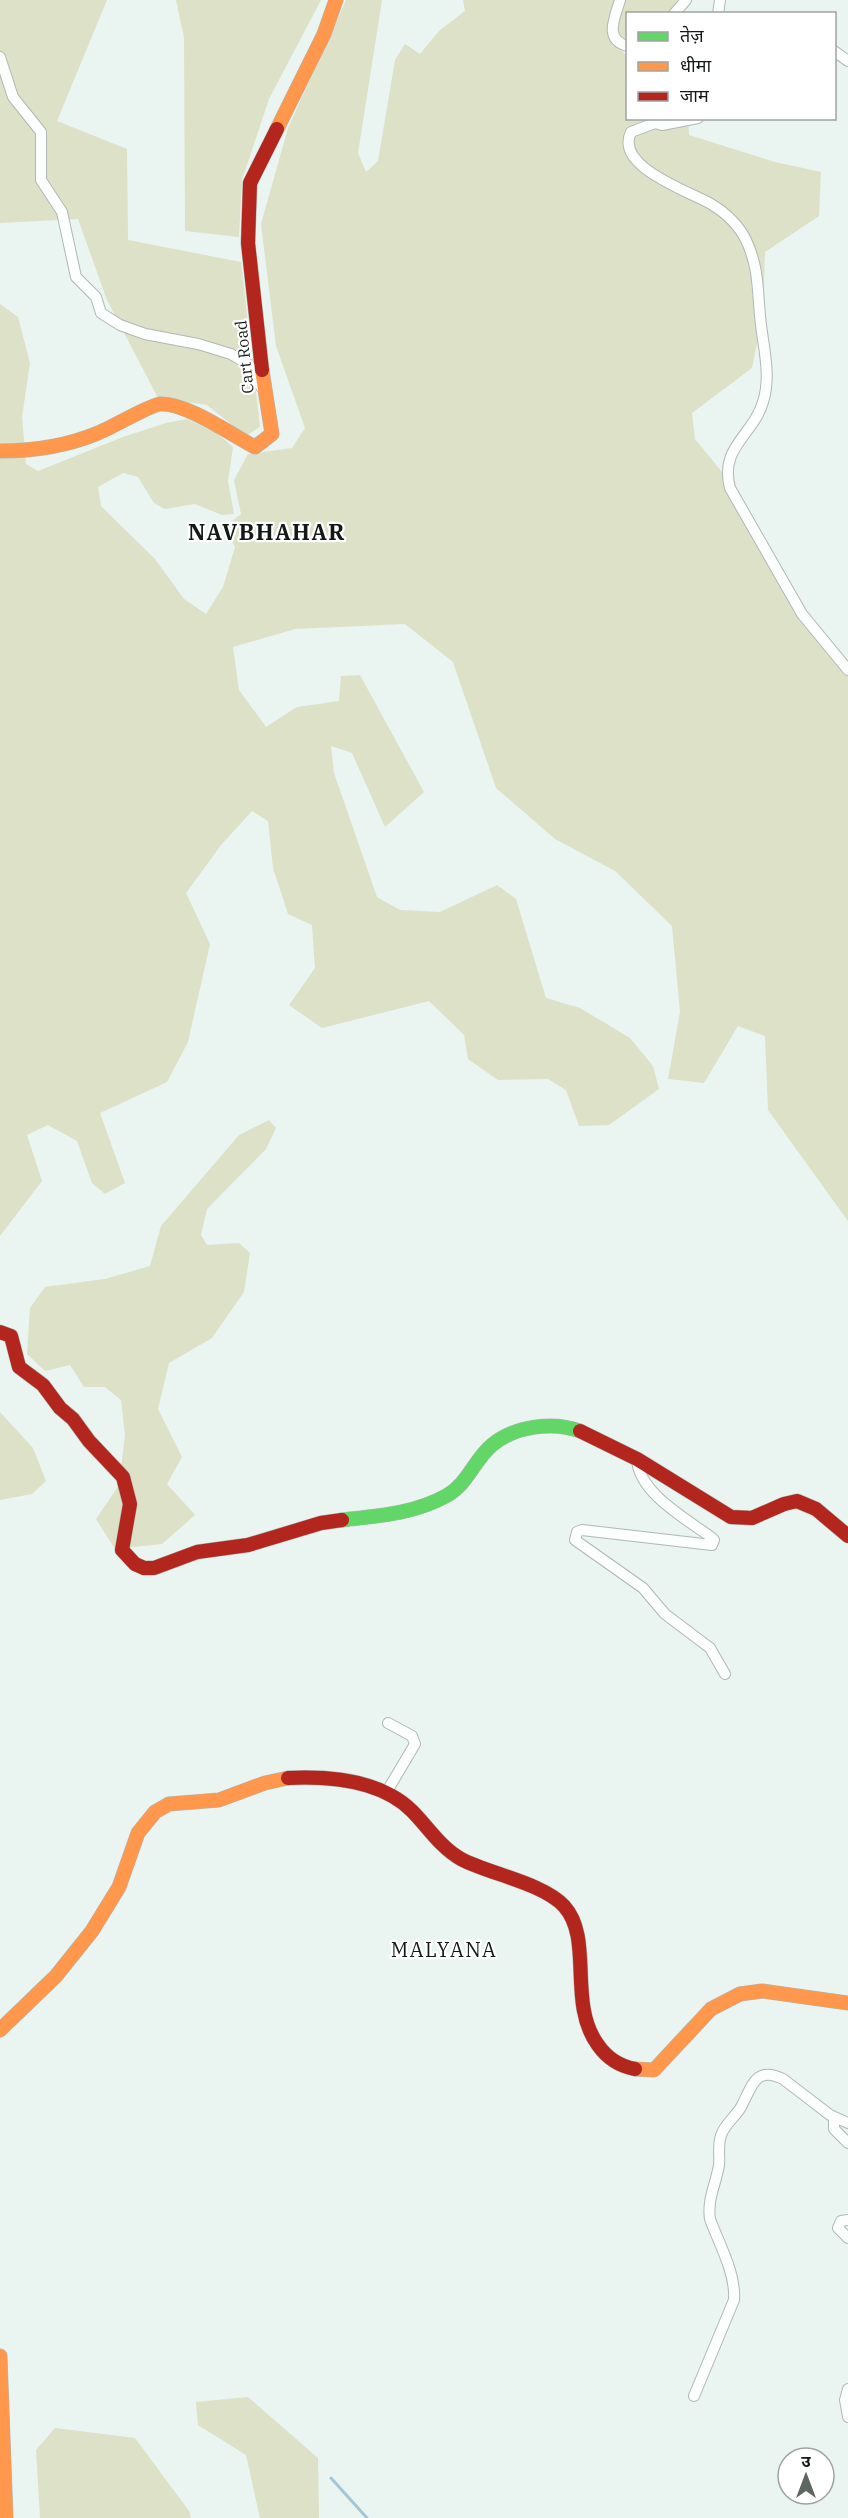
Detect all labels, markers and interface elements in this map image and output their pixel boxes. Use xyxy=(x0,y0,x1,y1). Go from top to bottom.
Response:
legend xyxy=(626,12,836,120)
text: तेज़ xyxy=(680,24,704,47)
text: धीमा xyxy=(680,54,711,77)
text: जाम xyxy=(680,84,710,107)
street label: Cart Road xyxy=(230,319,258,395)
district label: NAVBHAHAR xyxy=(188,517,346,546)
district label: MALYANA xyxy=(391,1936,497,1963)
north arrow xyxy=(776,2446,836,2506)
text: उ xyxy=(801,2451,811,2471)

